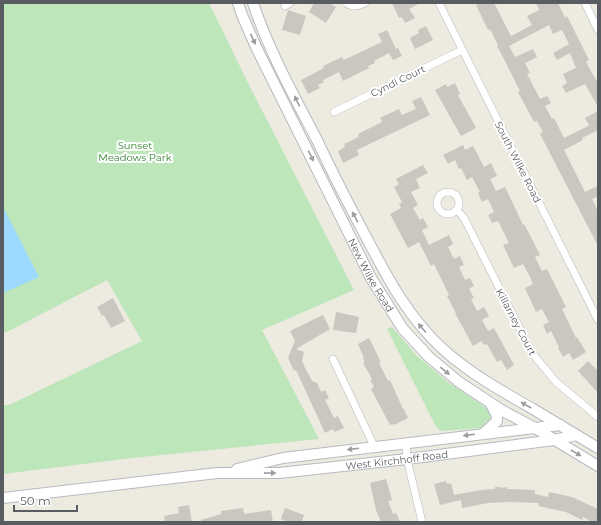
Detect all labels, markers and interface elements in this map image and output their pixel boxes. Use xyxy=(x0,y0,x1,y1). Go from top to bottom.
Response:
one-way arrow xyxy=(250,33,256,45)
street label: Cyndi Court xyxy=(368,62,428,100)
one-way arrow xyxy=(294,95,300,106)
street label: South Wilke Road xyxy=(492,119,544,205)
park label: Sunset Meadows Park xyxy=(98,139,172,164)
one-way arrow xyxy=(307,150,314,161)
one-way arrow xyxy=(352,211,359,223)
street label: New Wilke Road xyxy=(346,236,397,314)
street label: Killarney Court xyxy=(493,286,539,358)
one-way arrow xyxy=(418,322,427,333)
one-way arrow xyxy=(440,366,450,375)
one-way arrow xyxy=(520,402,532,409)
one-way arrow xyxy=(463,432,475,438)
one-way arrow xyxy=(347,446,359,452)
street label: West Kirchhoff Road xyxy=(345,447,449,472)
one-way arrow xyxy=(571,449,581,457)
one-way arrow xyxy=(264,470,277,476)
scale bar xyxy=(14,487,77,513)
text: 50 m xyxy=(20,493,51,508)

